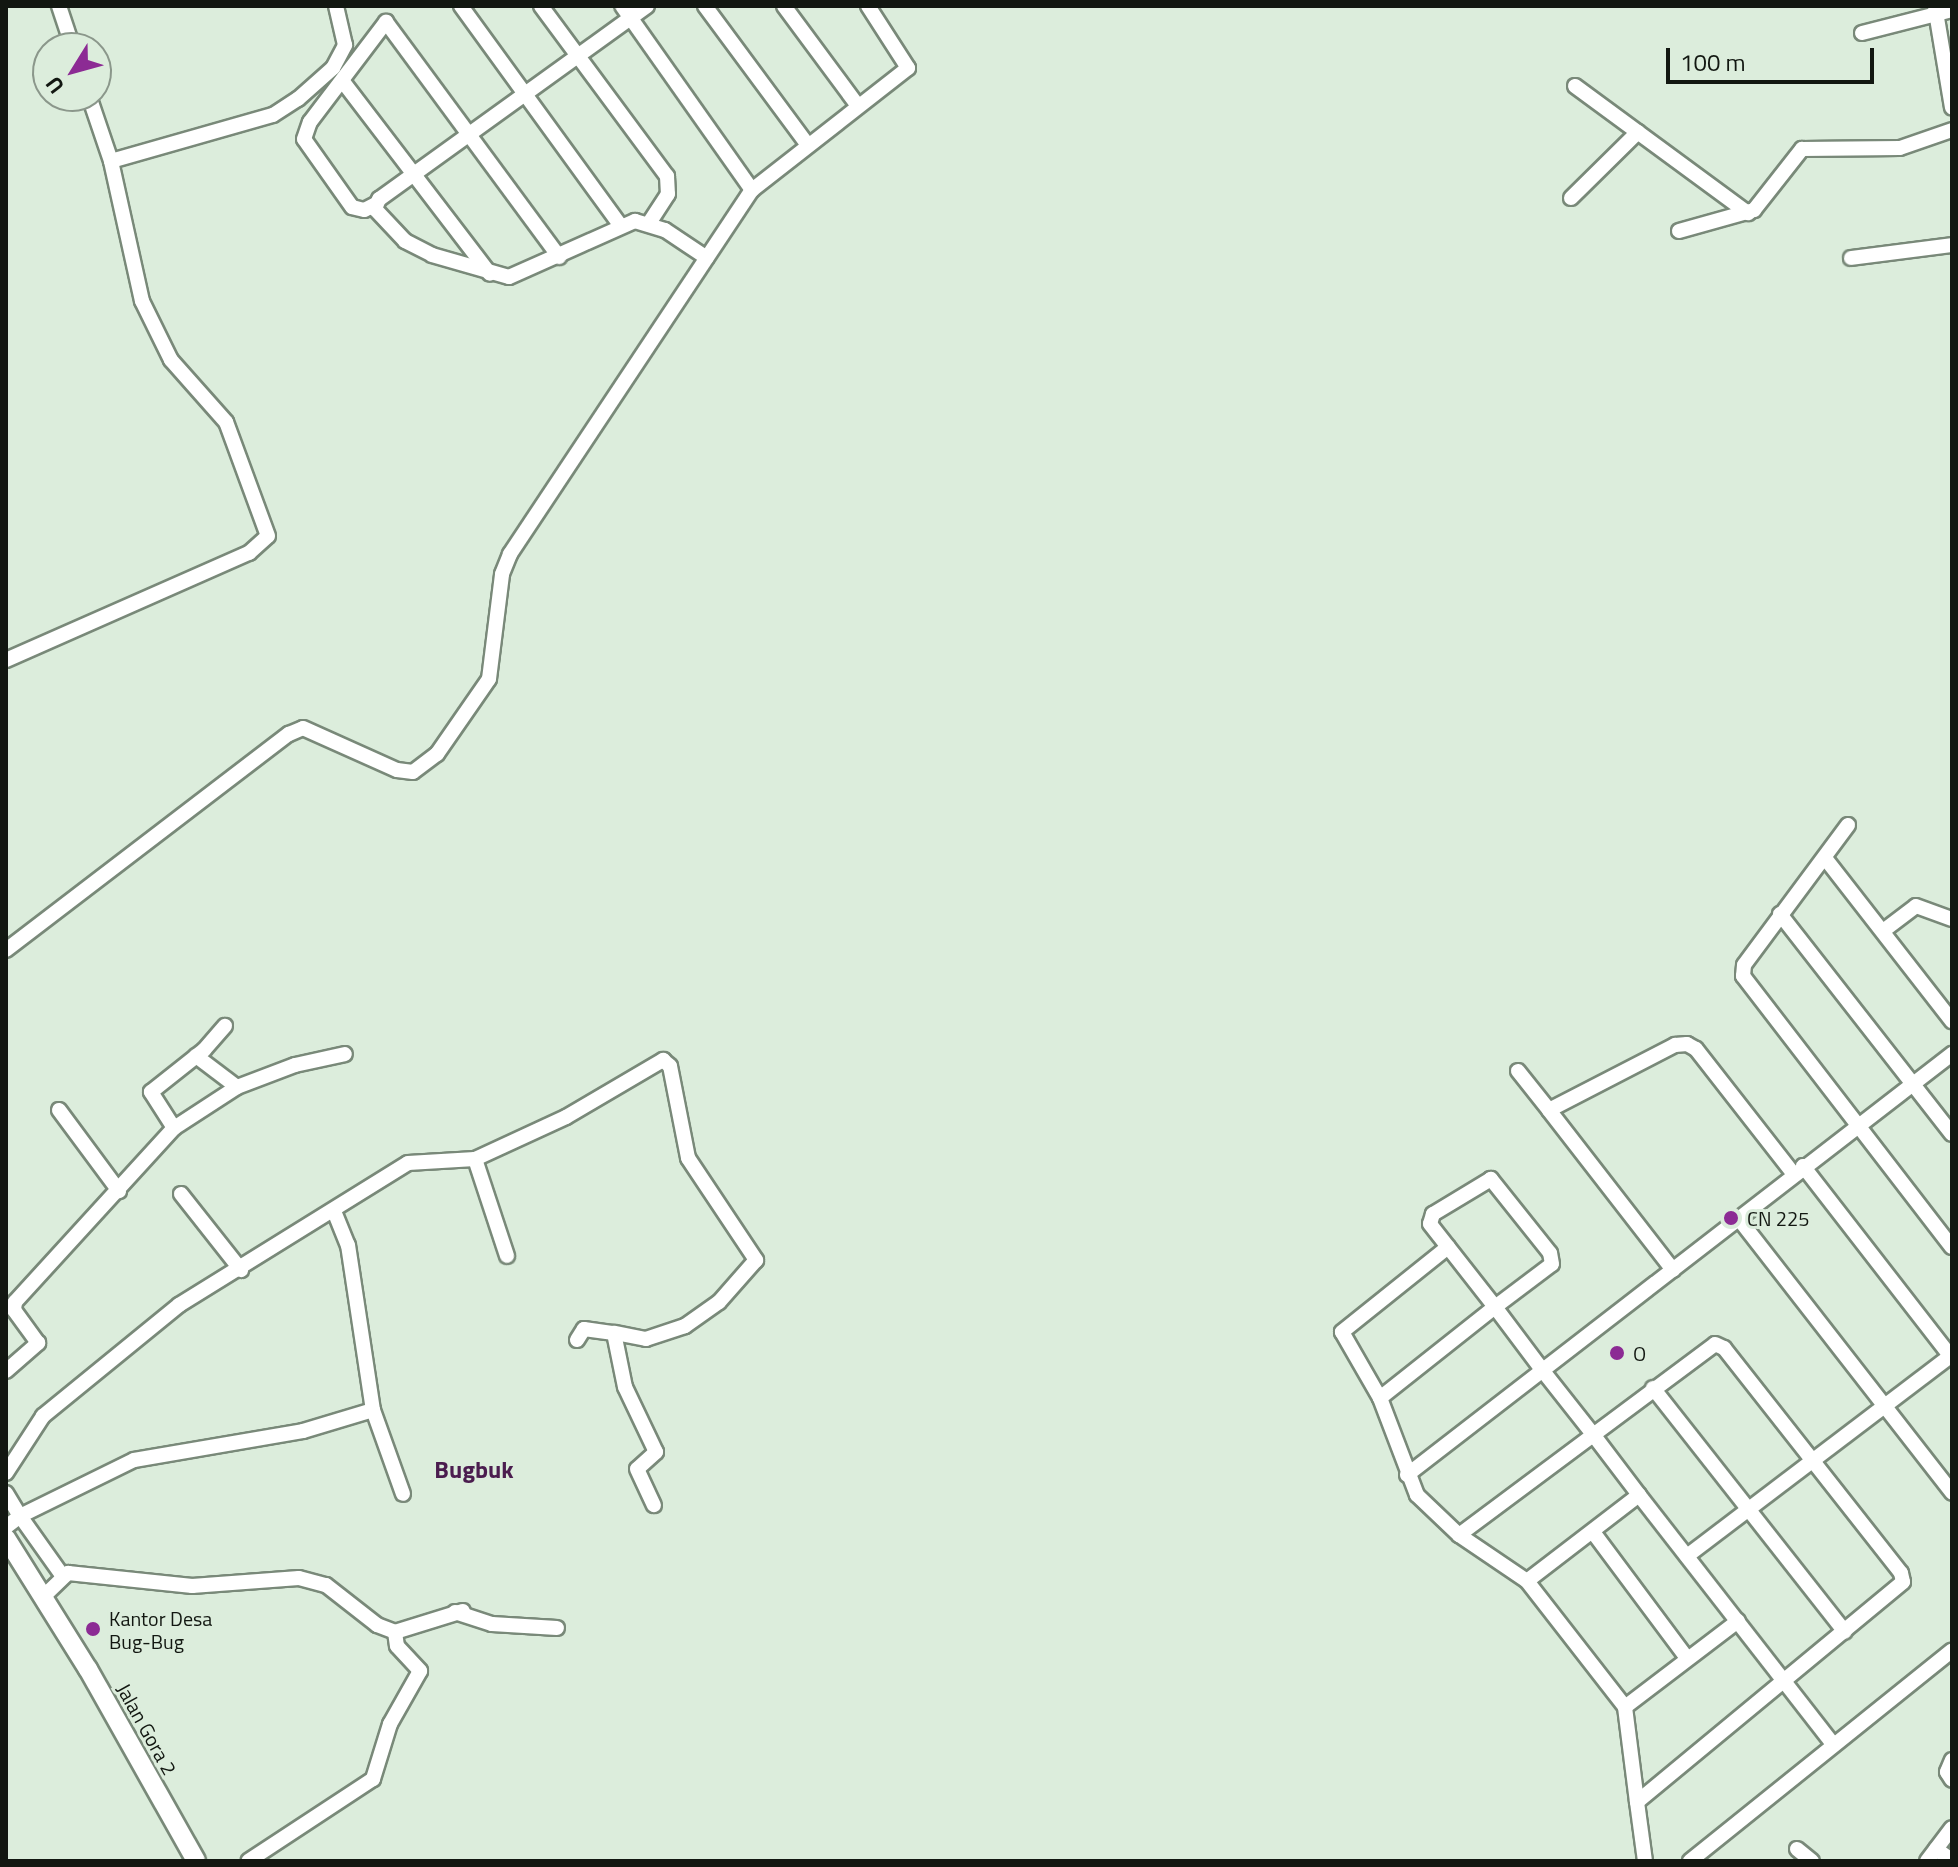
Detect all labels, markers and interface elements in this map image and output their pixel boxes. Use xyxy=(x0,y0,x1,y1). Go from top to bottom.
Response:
north arrow xyxy=(32,32,112,112)
scale bar xyxy=(1670,32,1878,82)
text: 100 m xyxy=(1680,44,1746,80)
text: U xyxy=(37,69,72,101)
place label: CN 225 xyxy=(1747,1206,1809,1230)
marker: CN 225 xyxy=(1722,1209,1740,1227)
place label: O xyxy=(1633,1341,1646,1365)
marker: O xyxy=(1608,1344,1626,1362)
district label: Bugbuk xyxy=(434,1456,514,1484)
place label: Kantor Desa Bug-Bug xyxy=(109,1606,212,1653)
marker: Kantor Desa Bug-Bug xyxy=(84,1620,102,1638)
street label: Jalan Gora 2 xyxy=(112,1679,182,1779)

